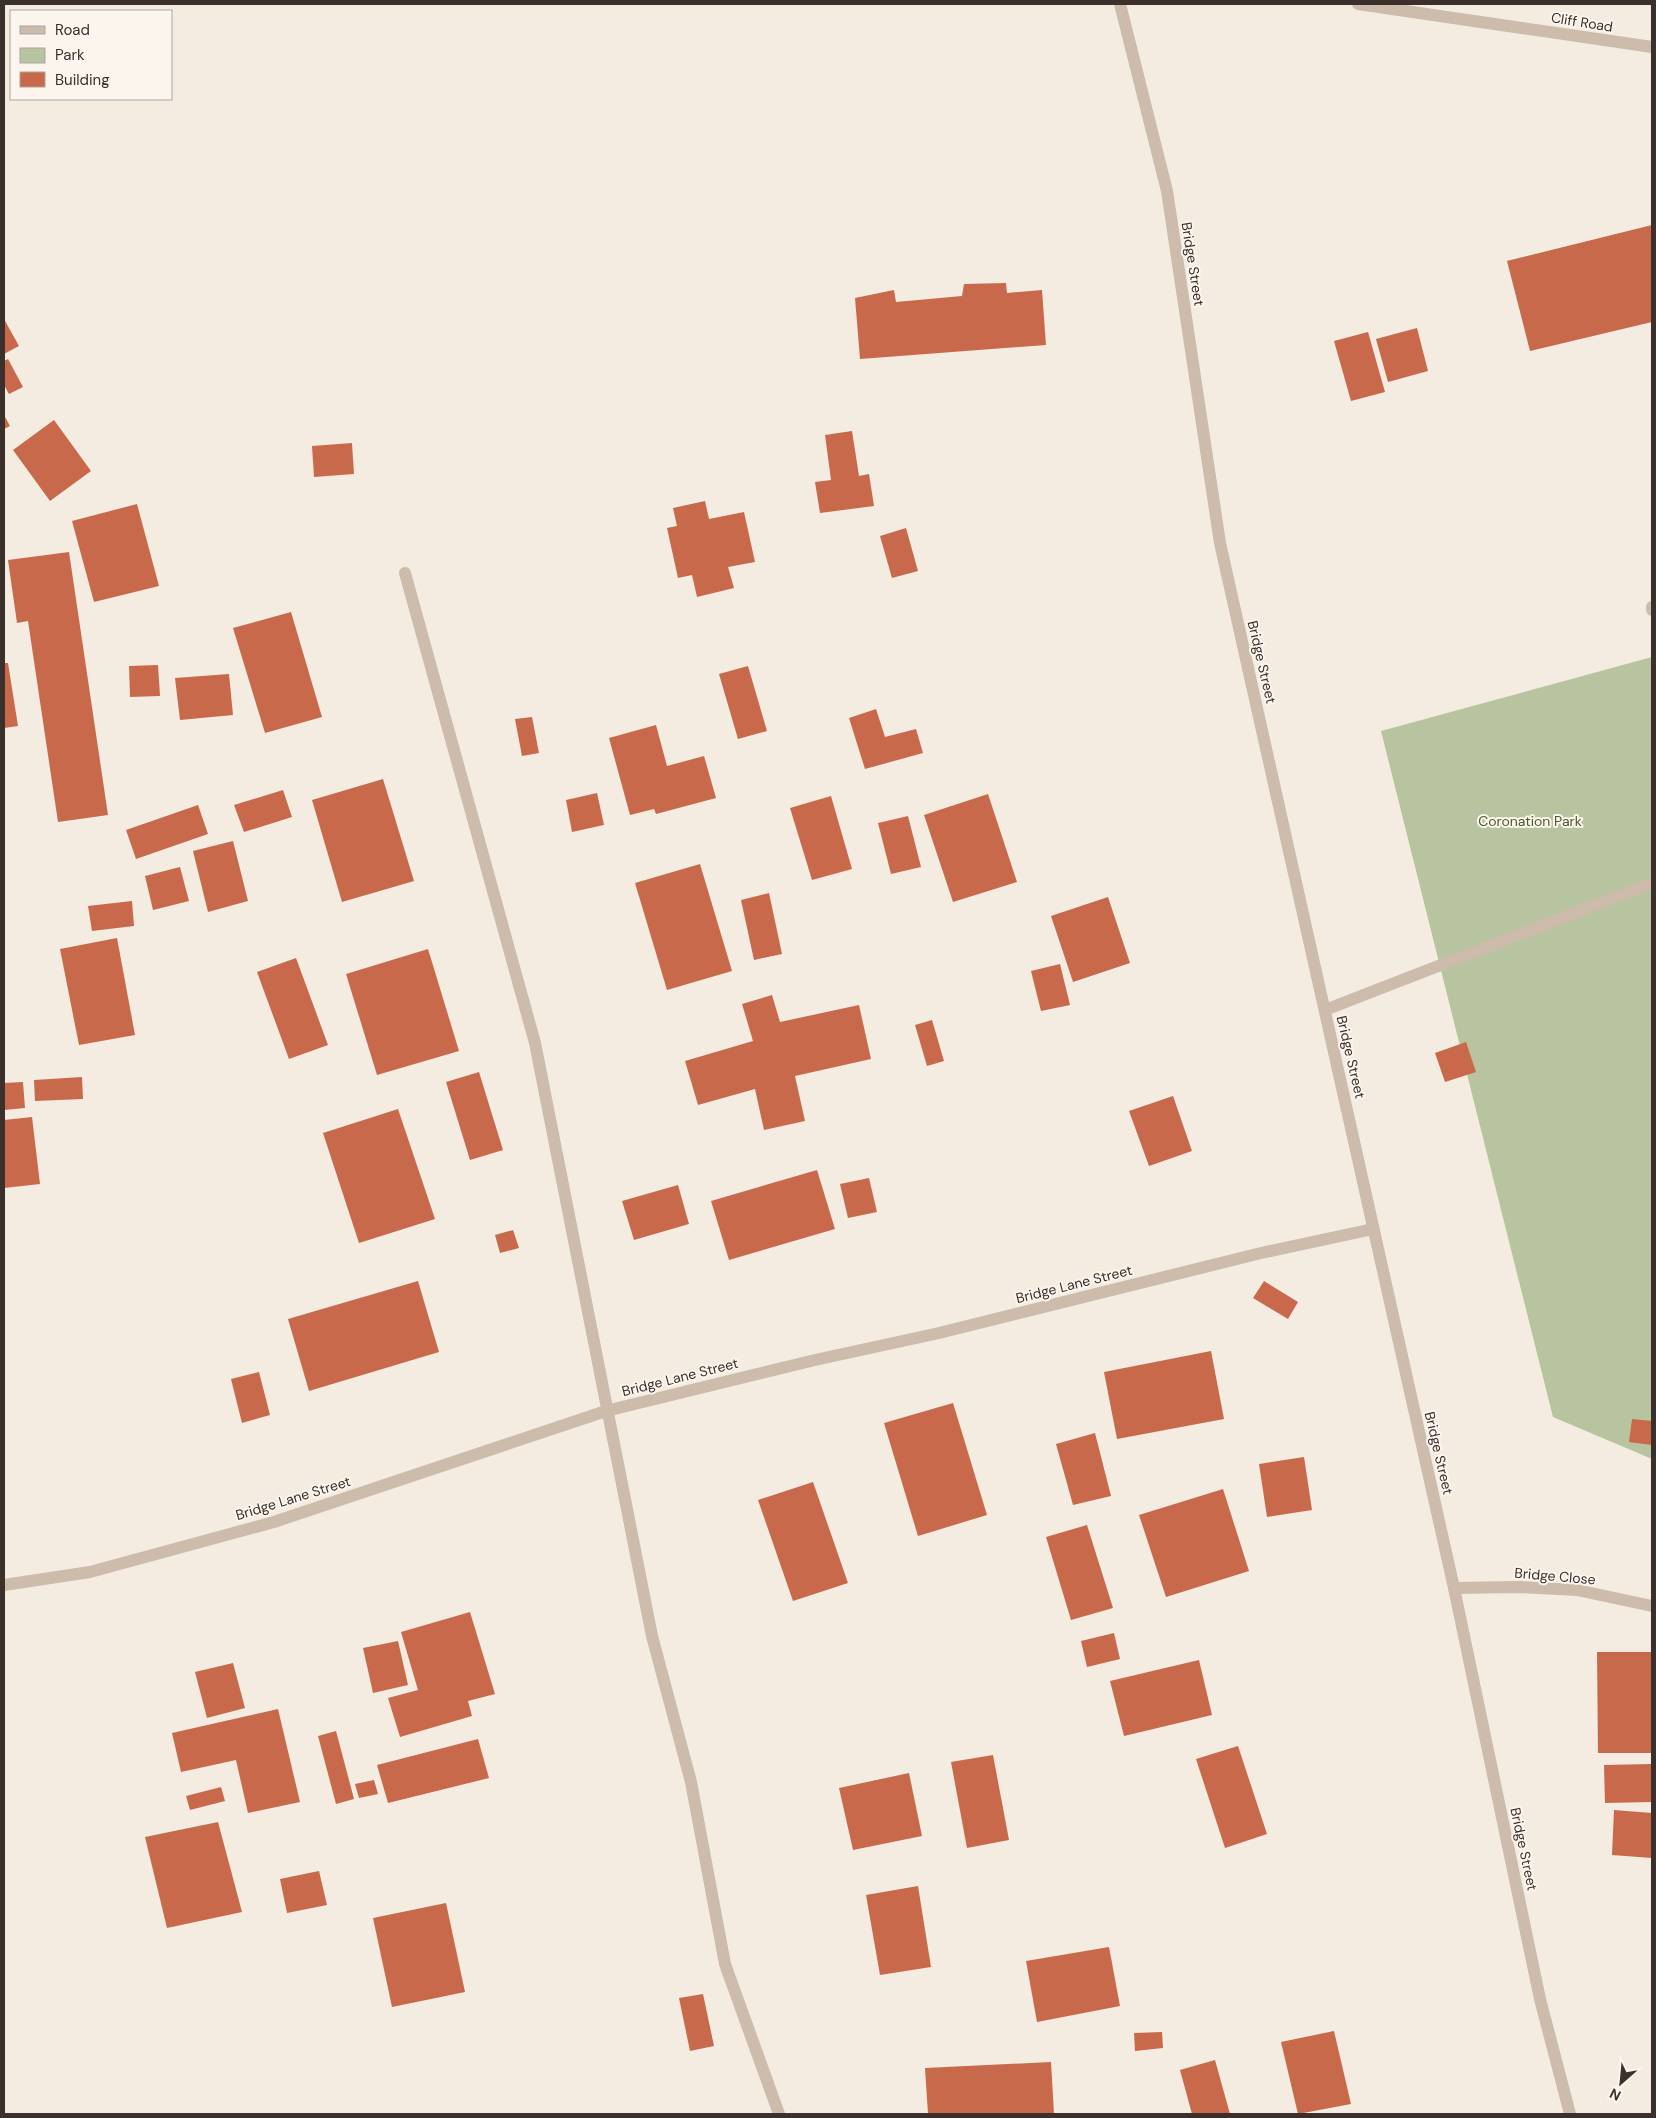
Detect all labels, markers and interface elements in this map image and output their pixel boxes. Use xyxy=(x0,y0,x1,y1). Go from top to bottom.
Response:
street label: Cliff Road xyxy=(1550,8,1614,36)
legend xyxy=(10,10,172,100)
text: Road xyxy=(55,20,90,40)
text: Park xyxy=(55,45,85,65)
text: Building xyxy=(55,70,110,90)
street label: Bridge Street xyxy=(1177,221,1209,307)
street label: Bridge Street xyxy=(1244,619,1280,705)
park label: Coronation Park xyxy=(1478,812,1582,830)
street label: Bridge Street xyxy=(1333,1014,1369,1100)
street label: Bridge Lane Street xyxy=(1014,1261,1134,1307)
street label: Bridge Lane Street xyxy=(620,1354,740,1400)
street label: Bridge Street xyxy=(1421,1410,1457,1496)
street label: Bridge Lane Street xyxy=(233,1472,353,1524)
street label: Bridge Close xyxy=(1514,1563,1596,1589)
street label: Bridge Street xyxy=(1506,1806,1542,1892)
north arrow xyxy=(1596,2058,1646,2108)
text: N xyxy=(1606,2084,1624,2105)

